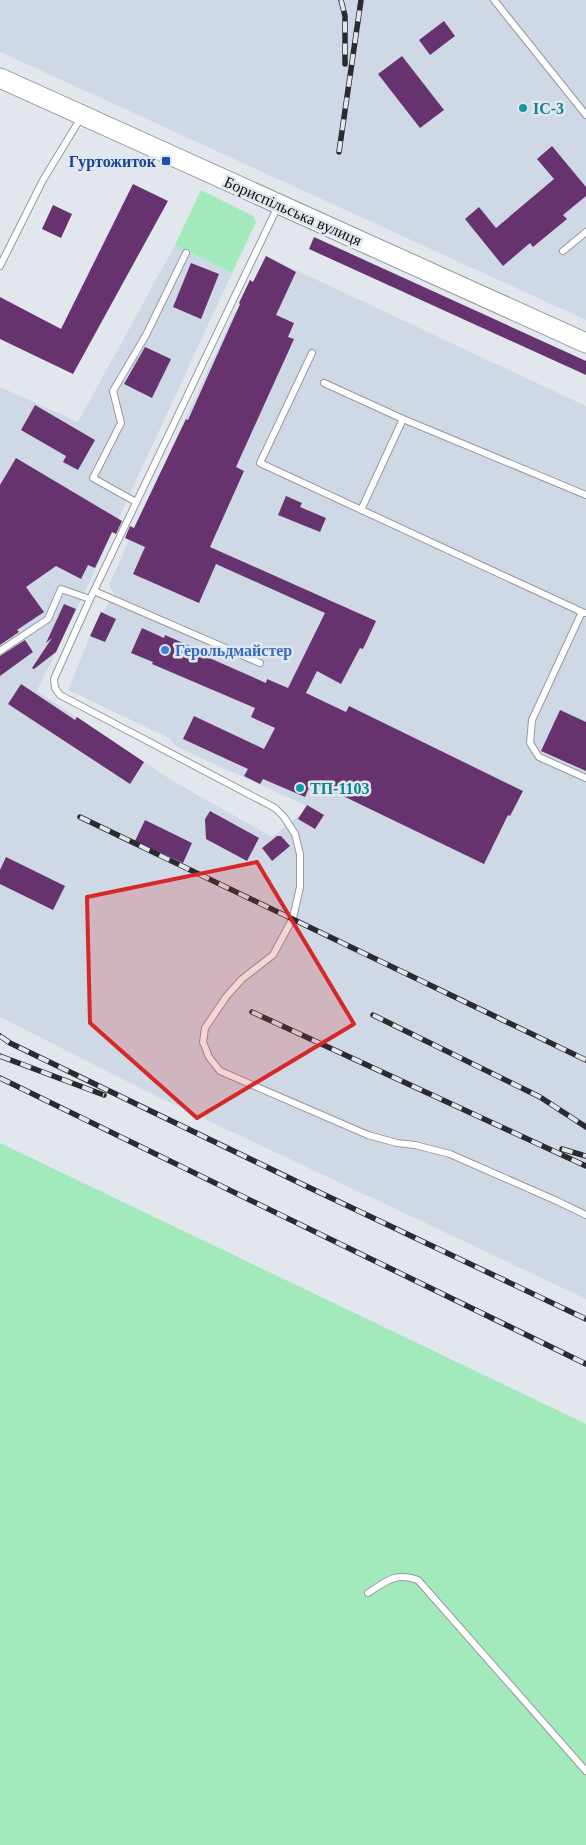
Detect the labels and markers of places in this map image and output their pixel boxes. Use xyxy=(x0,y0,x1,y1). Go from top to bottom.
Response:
place label: ІС-3 xyxy=(533,100,564,117)
marker: ІС-3 xyxy=(517,102,529,114)
place label: Гуртожиток xyxy=(69,153,157,171)
marker: Гуртожиток xyxy=(160,155,172,167)
place label: Герольдмайстер xyxy=(175,642,292,660)
marker: Герольдмайстер xyxy=(159,644,171,656)
place label: ТП-1103 xyxy=(310,780,370,797)
marker: ТП-1103 xyxy=(294,782,306,794)

